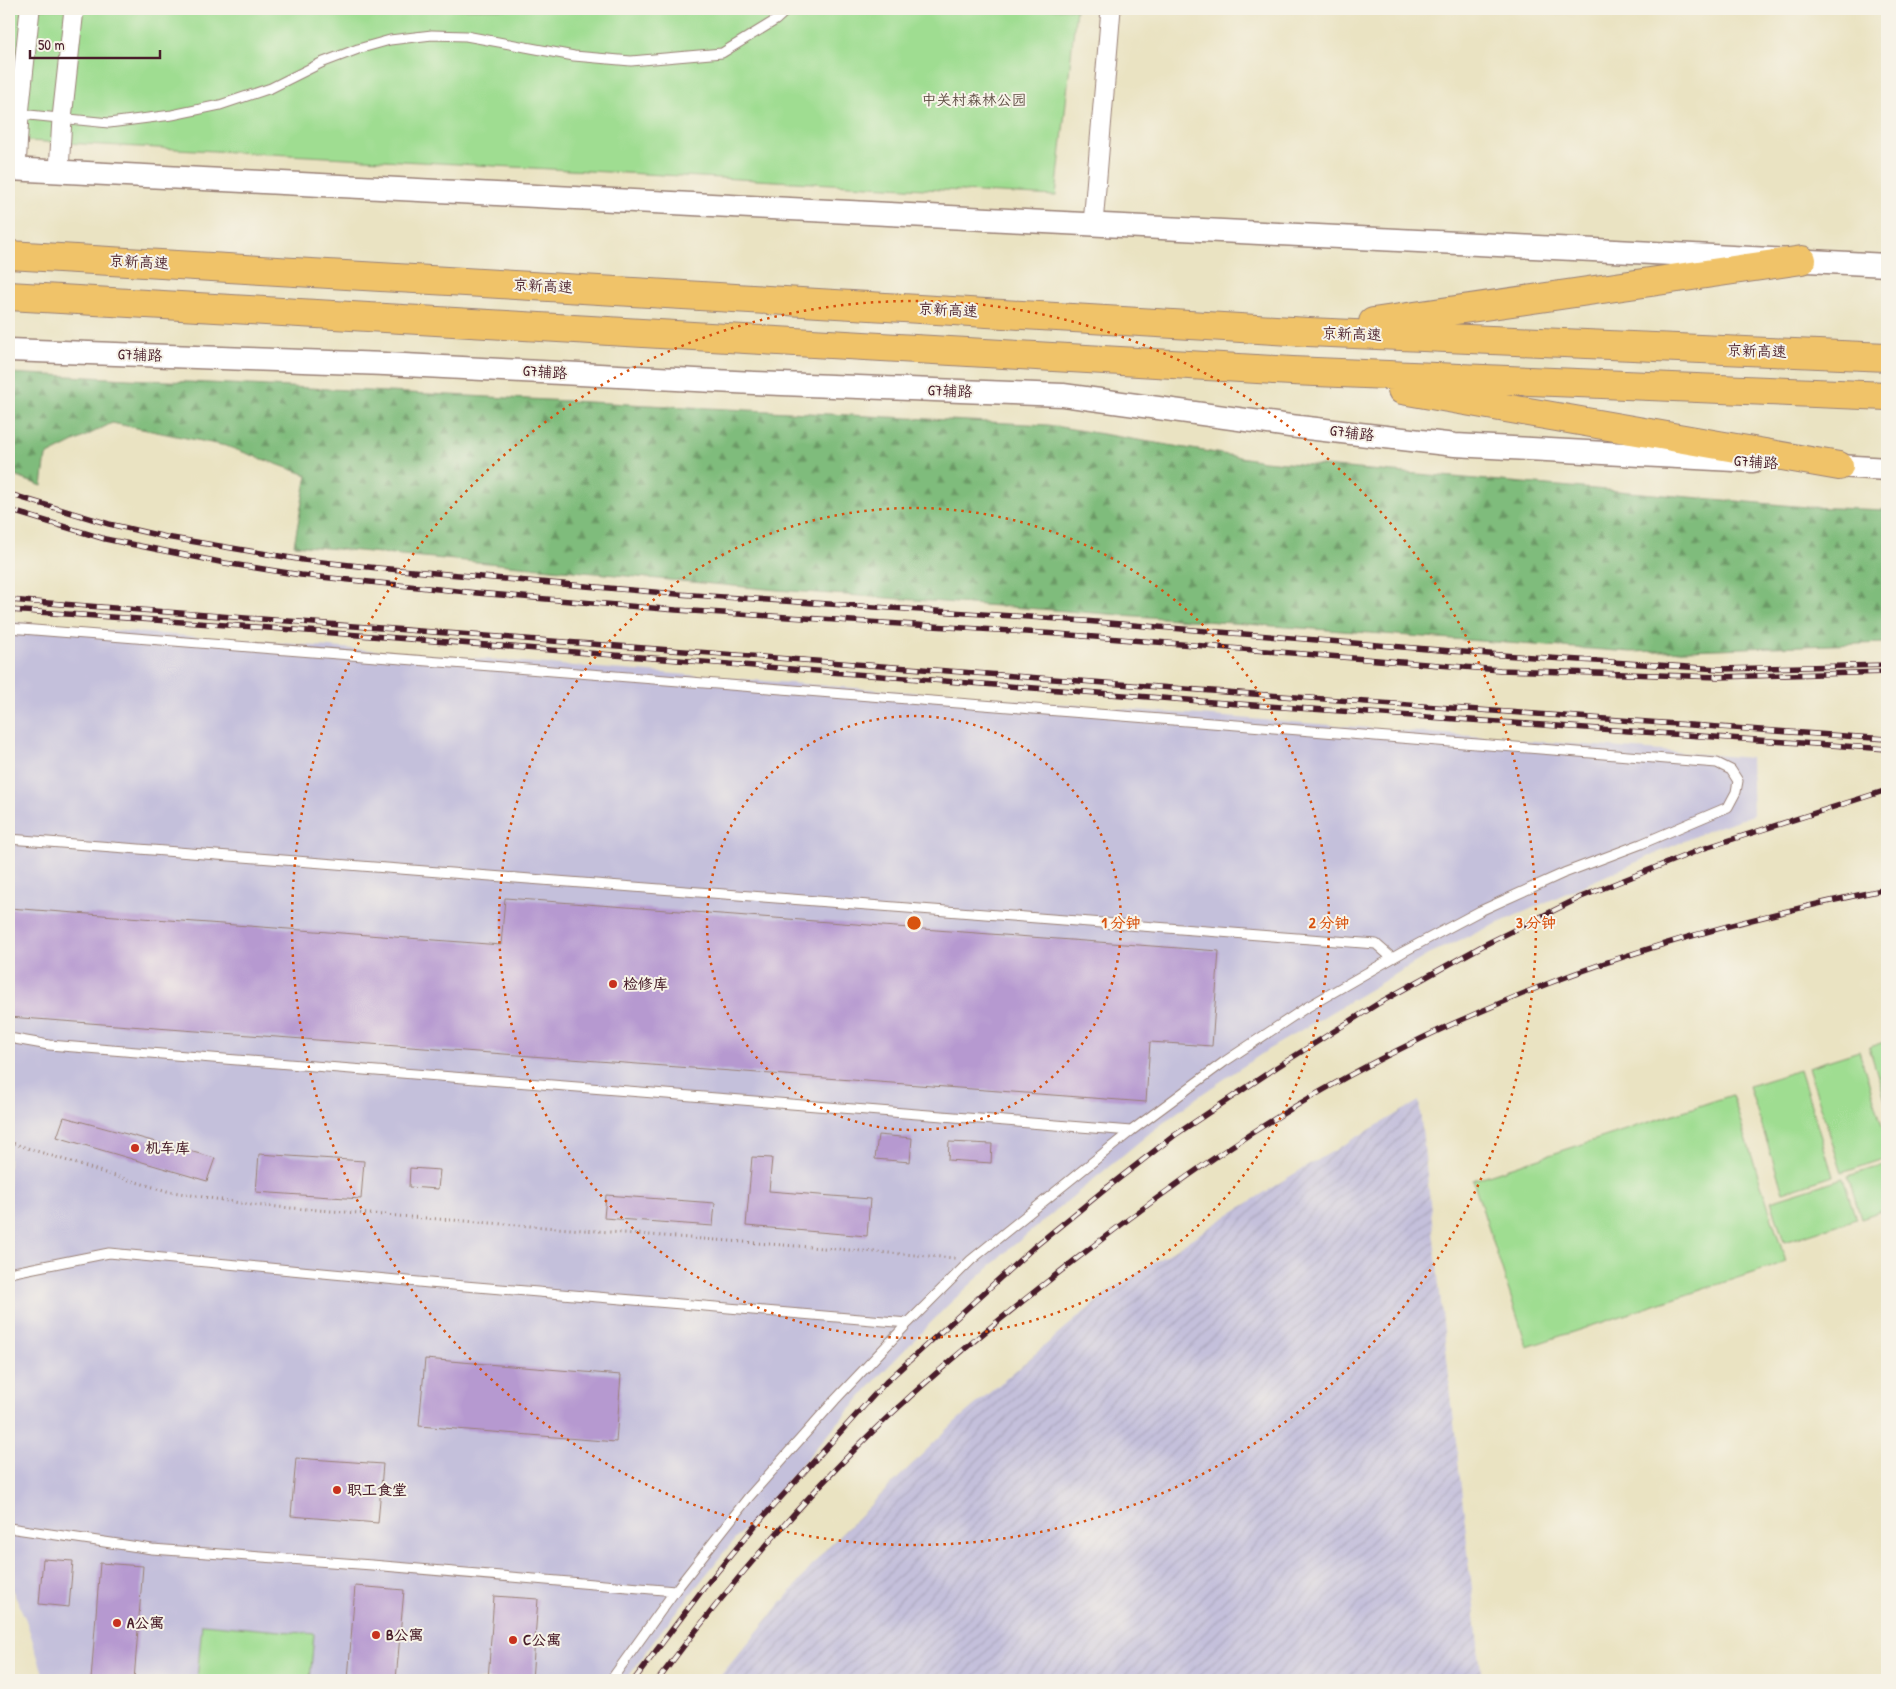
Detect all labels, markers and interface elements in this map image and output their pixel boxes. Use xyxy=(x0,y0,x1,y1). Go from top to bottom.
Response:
scale bar xyxy=(30,28,160,60)
text: 50 m xyxy=(38,34,65,55)
park label: 中关村森林公园 xyxy=(921,89,1027,110)
street label: 京新高速 xyxy=(109,249,170,274)
street label: 京新高速 xyxy=(513,273,574,298)
street label: 京新高速 xyxy=(918,297,979,322)
street label: 京新高速 xyxy=(1322,322,1382,345)
street label: 京新高速 xyxy=(1727,339,1787,362)
street label: G7辅路 xyxy=(117,343,163,366)
street label: G7辅路 xyxy=(522,360,568,383)
street label: G7辅路 xyxy=(927,379,973,402)
street label: G7辅路 xyxy=(1329,419,1375,446)
street label: G7辅路 xyxy=(1733,450,1779,473)
text: 1 分钟 xyxy=(1102,912,1140,933)
text: 2 分钟 xyxy=(1309,912,1349,933)
text: 3 分钟 xyxy=(1516,912,1556,933)
centre of rings xyxy=(905,914,923,932)
place label: 检修库 xyxy=(623,973,668,994)
marker: 检修库 xyxy=(607,978,619,990)
place label: 机车库 xyxy=(145,1137,190,1158)
marker: 机车库 xyxy=(129,1142,141,1154)
place label: 职工食堂 xyxy=(347,1479,407,1500)
marker: 职工食堂 xyxy=(331,1484,343,1496)
place label: A公寓 xyxy=(127,1612,164,1633)
marker: A公寓 xyxy=(111,1617,123,1629)
place label: B公寓 xyxy=(386,1624,424,1645)
marker: B公寓 xyxy=(370,1629,382,1641)
place label: C公寓 xyxy=(523,1629,561,1650)
marker: C公寓 xyxy=(507,1634,519,1646)

